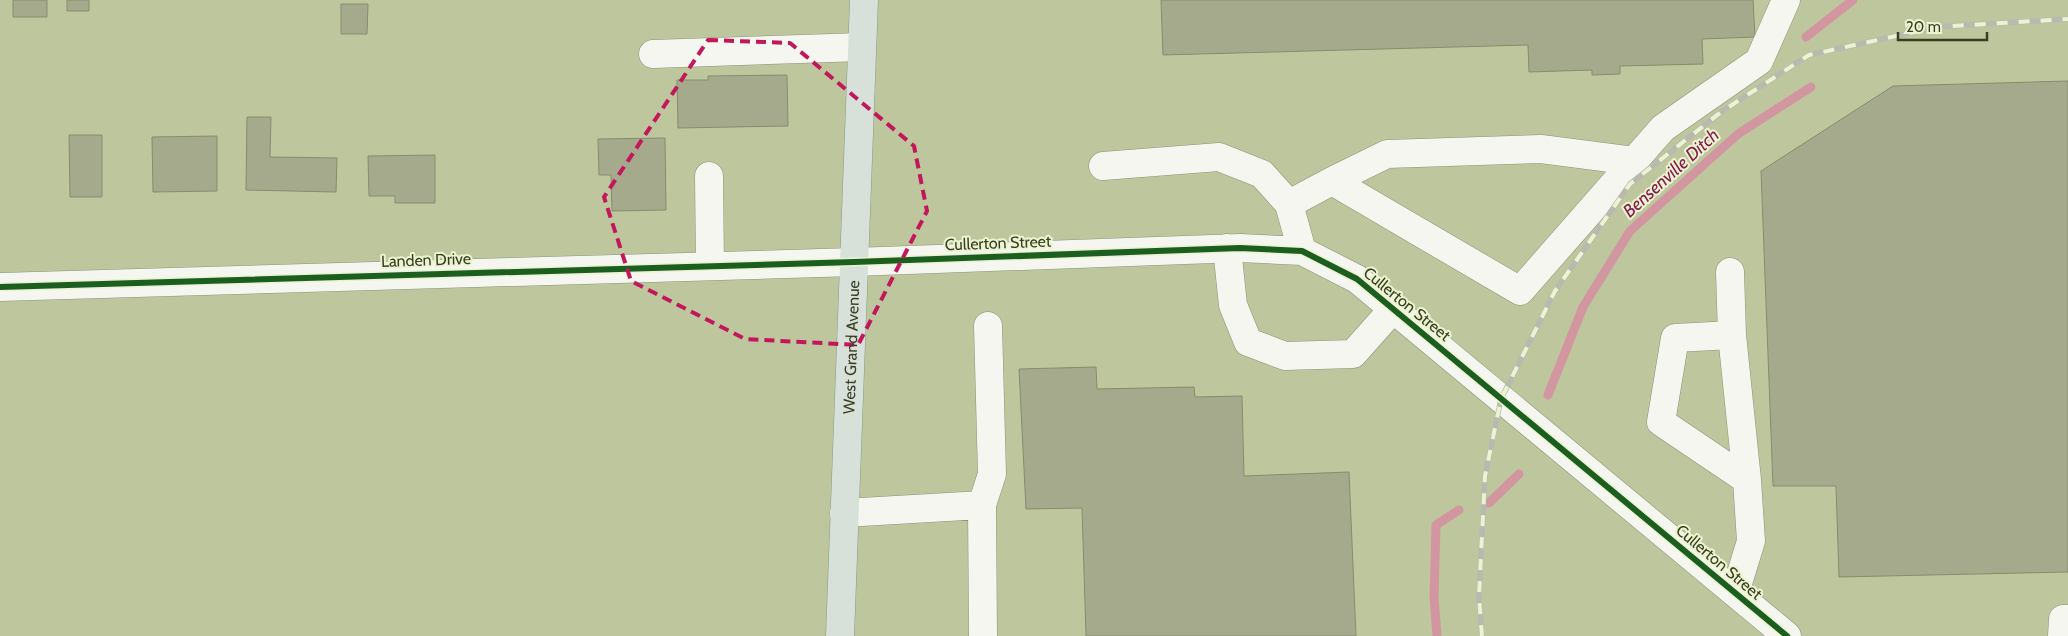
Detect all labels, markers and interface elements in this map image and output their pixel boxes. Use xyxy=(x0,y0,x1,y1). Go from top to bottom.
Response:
scale bar xyxy=(1898,10,1987,42)
text: 20 m xyxy=(1906,18,1941,36)
water label: Bensenville Ditch xyxy=(1618,124,1724,222)
street label: Cullerton Street xyxy=(944,232,1052,254)
street label: Landen Drive xyxy=(381,249,471,271)
street label: Cullerton Street xyxy=(1360,263,1455,345)
street label: West Grand Avenue xyxy=(839,280,863,414)
street label: Cullerton Street xyxy=(1672,520,1766,604)

